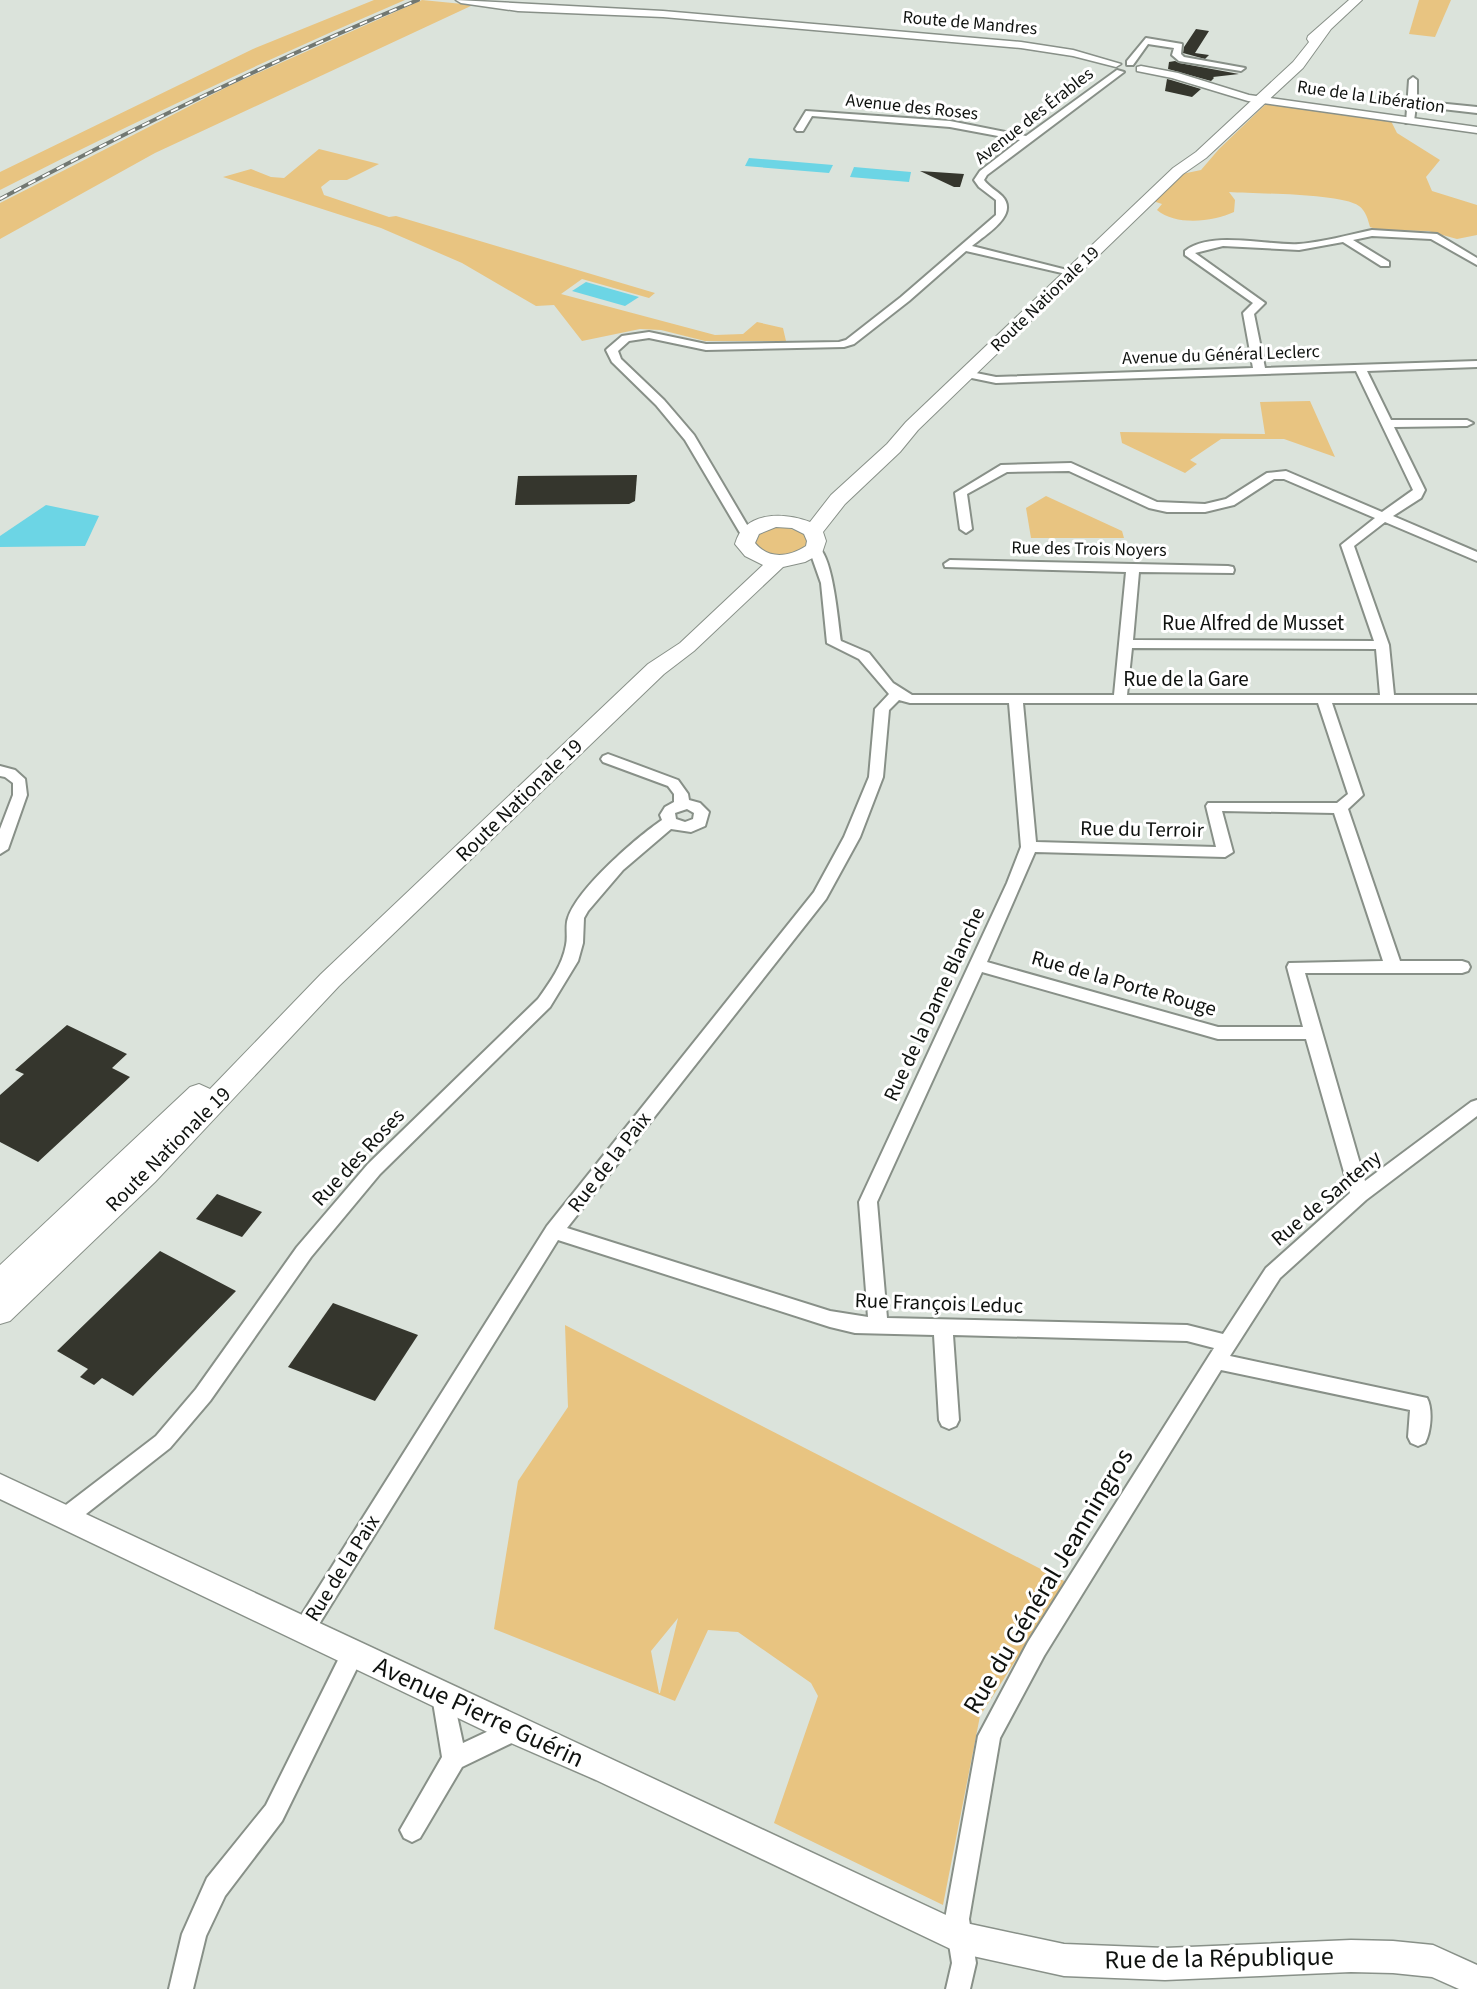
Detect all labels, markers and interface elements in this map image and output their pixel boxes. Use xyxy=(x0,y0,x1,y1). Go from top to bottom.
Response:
street label: Route de Mandres xyxy=(902,5,1038,41)
street label: Avenue des Érables xyxy=(969,62,1099,170)
street label: Rue de la Libération xyxy=(1295,74,1447,120)
street label: Avenue des Roses xyxy=(845,88,979,126)
street label: Route Nationale 19 xyxy=(985,240,1105,358)
street label: Avenue du Général Leclerc xyxy=(1122,339,1320,371)
street label: Rue des Trois Noyers xyxy=(1011,535,1167,563)
street label: Rue Alfred de Musset xyxy=(1162,608,1344,638)
street label: Rue de la Gare xyxy=(1123,664,1249,694)
street label: Route Nationale 19 xyxy=(449,731,589,869)
street label: Rue du Terroir xyxy=(1080,813,1205,845)
street label: Rue de la Dame Blanche xyxy=(876,902,992,1106)
street label: Rue de la Porte Rouge xyxy=(1028,942,1220,1024)
street label: Route Nationale 19 xyxy=(99,1080,237,1218)
street label: Rue des Roses xyxy=(305,1101,411,1213)
street label: Rue de la Paix xyxy=(560,1105,658,1219)
street label: Rue de Santeny xyxy=(1264,1143,1388,1253)
street label: Rue François Leduc xyxy=(854,1285,1024,1321)
street label: Rue du Général Jeanningros xyxy=(954,1441,1142,1721)
street label: Rue de la Paix xyxy=(297,1508,387,1627)
street label: Avenue Pierre Guérin xyxy=(368,1647,590,1777)
street label: Rue de la République xyxy=(1104,1938,1334,1978)

